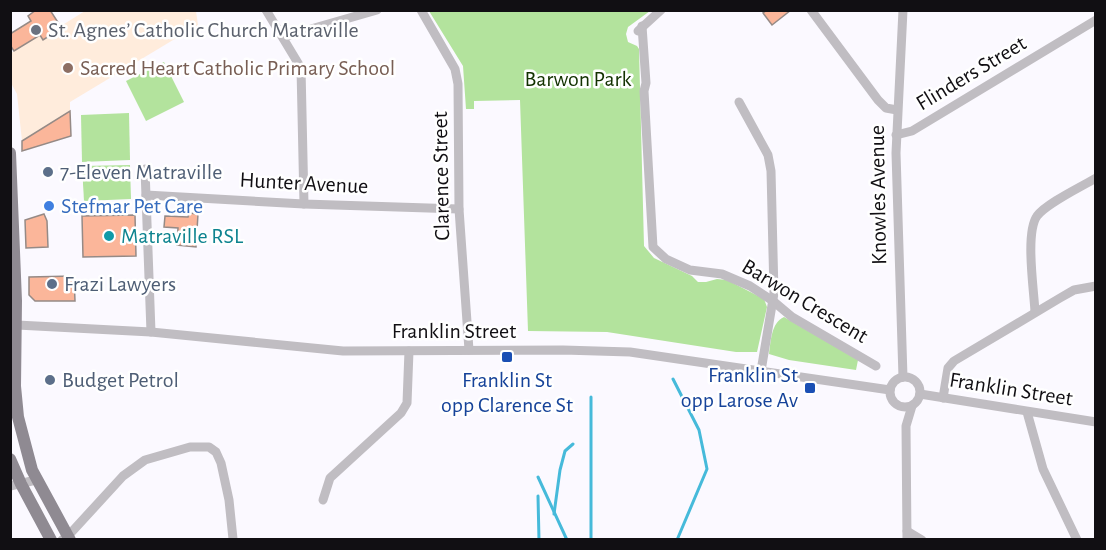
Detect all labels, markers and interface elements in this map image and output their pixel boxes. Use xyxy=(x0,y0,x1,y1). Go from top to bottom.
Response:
place label: St. Agnes’ Catholic Church Matraville xyxy=(48,19,359,41)
marker: St. Agnes’ Catholic Church Matraville xyxy=(29,23,43,37)
street label: Flinders Street xyxy=(912,32,1030,114)
place label: Sacred Heart Catholic Primary School xyxy=(80,57,395,79)
marker: Sacred Heart Catholic Primary School xyxy=(61,61,75,75)
park label: Barwon Park xyxy=(524,68,632,90)
street label: Clarence Street xyxy=(429,111,453,241)
street label: Knowles Avenue xyxy=(866,125,890,265)
place label: 7-Eleven Matraville xyxy=(60,161,222,183)
marker: 7-Eleven Matraville xyxy=(41,165,55,179)
street label: Hunter Avenue xyxy=(239,169,369,197)
place label: Stefmar Pet Care xyxy=(61,195,203,217)
marker: Stefmar Pet Care xyxy=(42,199,56,213)
place label: Matraville RSL xyxy=(121,225,244,247)
marker: Matraville RSL xyxy=(102,229,116,243)
street label: Barwon Crescent xyxy=(738,255,872,347)
place label: Frazi Lawyers xyxy=(64,273,176,295)
marker: Frazi Lawyers xyxy=(45,277,59,291)
street label: Franklin Street xyxy=(392,320,516,342)
marker: Franklin St opp Clarence St xyxy=(500,350,514,364)
place label: Franklin St opp Larose Av xyxy=(681,364,799,411)
street label: Franklin Street xyxy=(948,368,1074,410)
place label: Budget Petrol xyxy=(62,369,179,391)
place label: Franklin St opp Clarence St xyxy=(441,369,573,416)
marker: Budget Petrol xyxy=(43,373,57,387)
marker: Franklin St opp Larose Av xyxy=(803,381,817,395)

